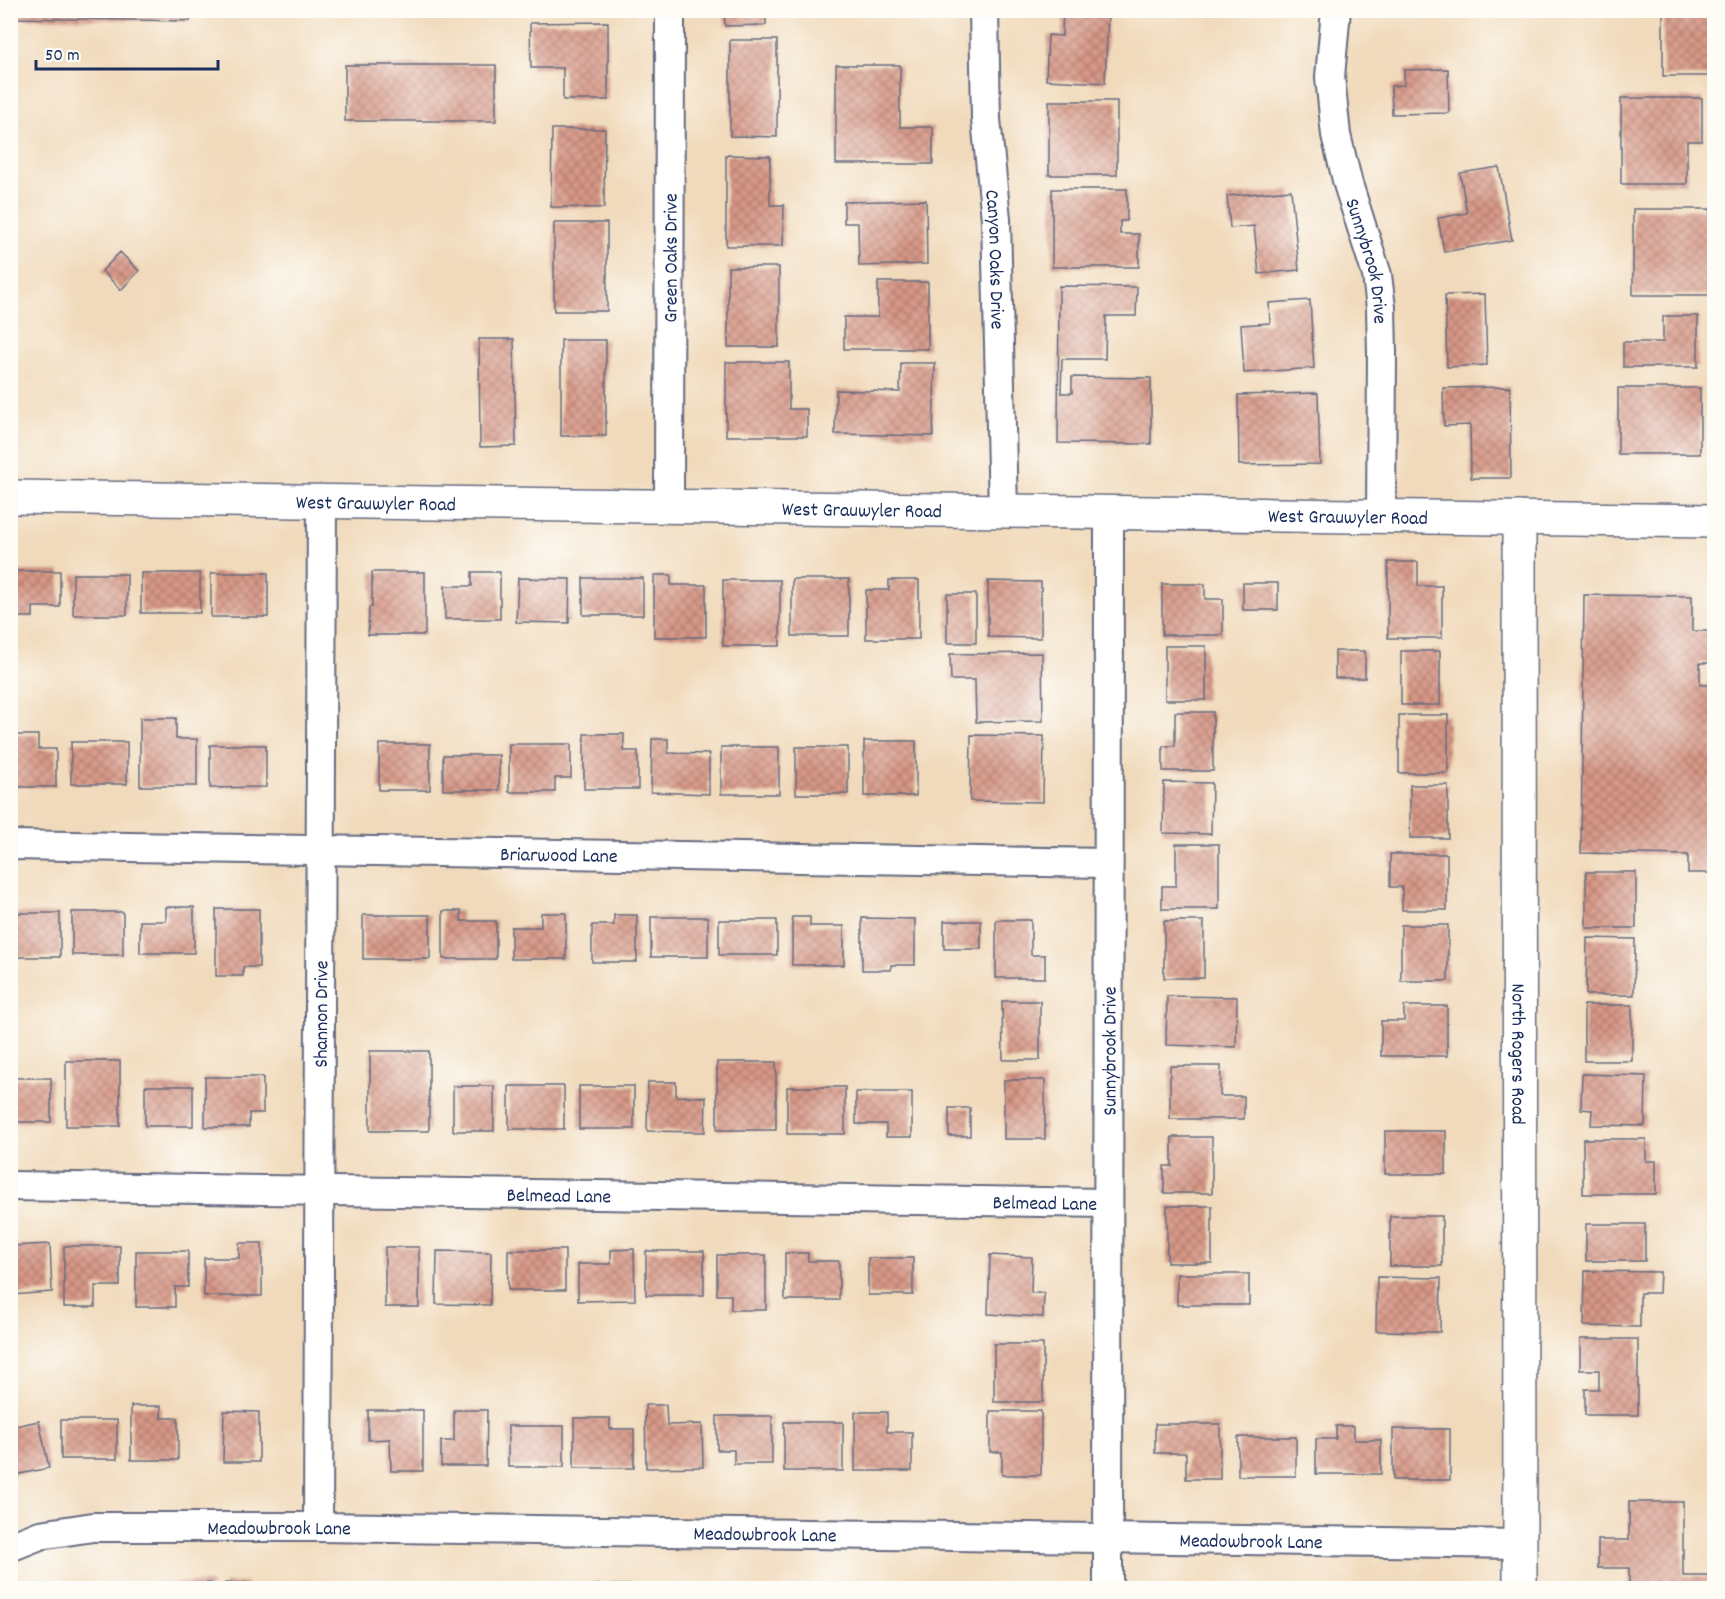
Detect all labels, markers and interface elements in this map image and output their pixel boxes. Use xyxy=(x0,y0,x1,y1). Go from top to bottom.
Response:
scale bar xyxy=(36,33,218,71)
text: 50 m xyxy=(45,44,80,69)
street label: Canyon Oaks Drive xyxy=(976,189,1010,330)
street label: Green Oaks Drive xyxy=(658,193,687,323)
street label: Sunnybrook Drive xyxy=(1336,195,1392,324)
street label: West Grauwyler Road xyxy=(296,490,456,520)
street label: West Grauwyler Road xyxy=(782,497,942,527)
street label: West Grauwyler Road xyxy=(1267,504,1428,534)
street label: Briarwood Lane xyxy=(500,842,618,872)
street label: Shannon Drive xyxy=(309,960,337,1068)
street label: North Rogers Road xyxy=(1502,983,1531,1125)
street label: Sunnybrook Drive xyxy=(1097,986,1126,1116)
street label: Belmead Lane xyxy=(506,1183,612,1212)
street label: Belmead Lane xyxy=(992,1190,1098,1220)
street label: Meadowbrook Lane xyxy=(207,1516,351,1544)
street label: Meadowbrook Lane xyxy=(693,1521,837,1551)
street label: Meadowbrook Lane xyxy=(1179,1528,1323,1558)

